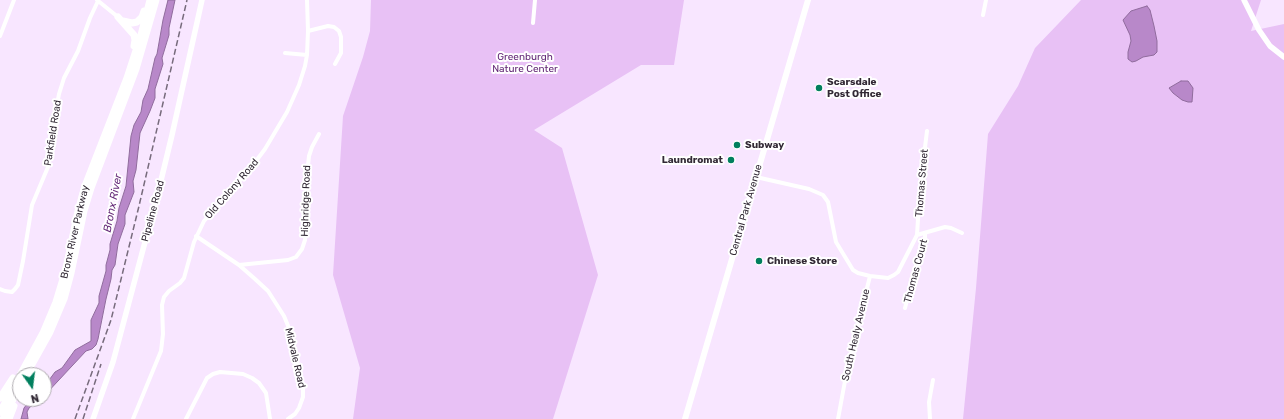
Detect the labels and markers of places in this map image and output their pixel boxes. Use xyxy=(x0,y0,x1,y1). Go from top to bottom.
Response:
place label: Scarsdale Post Office xyxy=(827,76,881,100)
marker: Scarsdale Post Office xyxy=(814,83,824,93)
place label: Subway xyxy=(745,139,784,151)
marker: Subway xyxy=(732,140,742,150)
place label: Laundromat xyxy=(662,154,723,166)
marker: Laundromat xyxy=(726,155,736,165)
place label: Chinese Store xyxy=(767,255,837,267)
marker: Chinese Store xyxy=(754,256,764,266)

